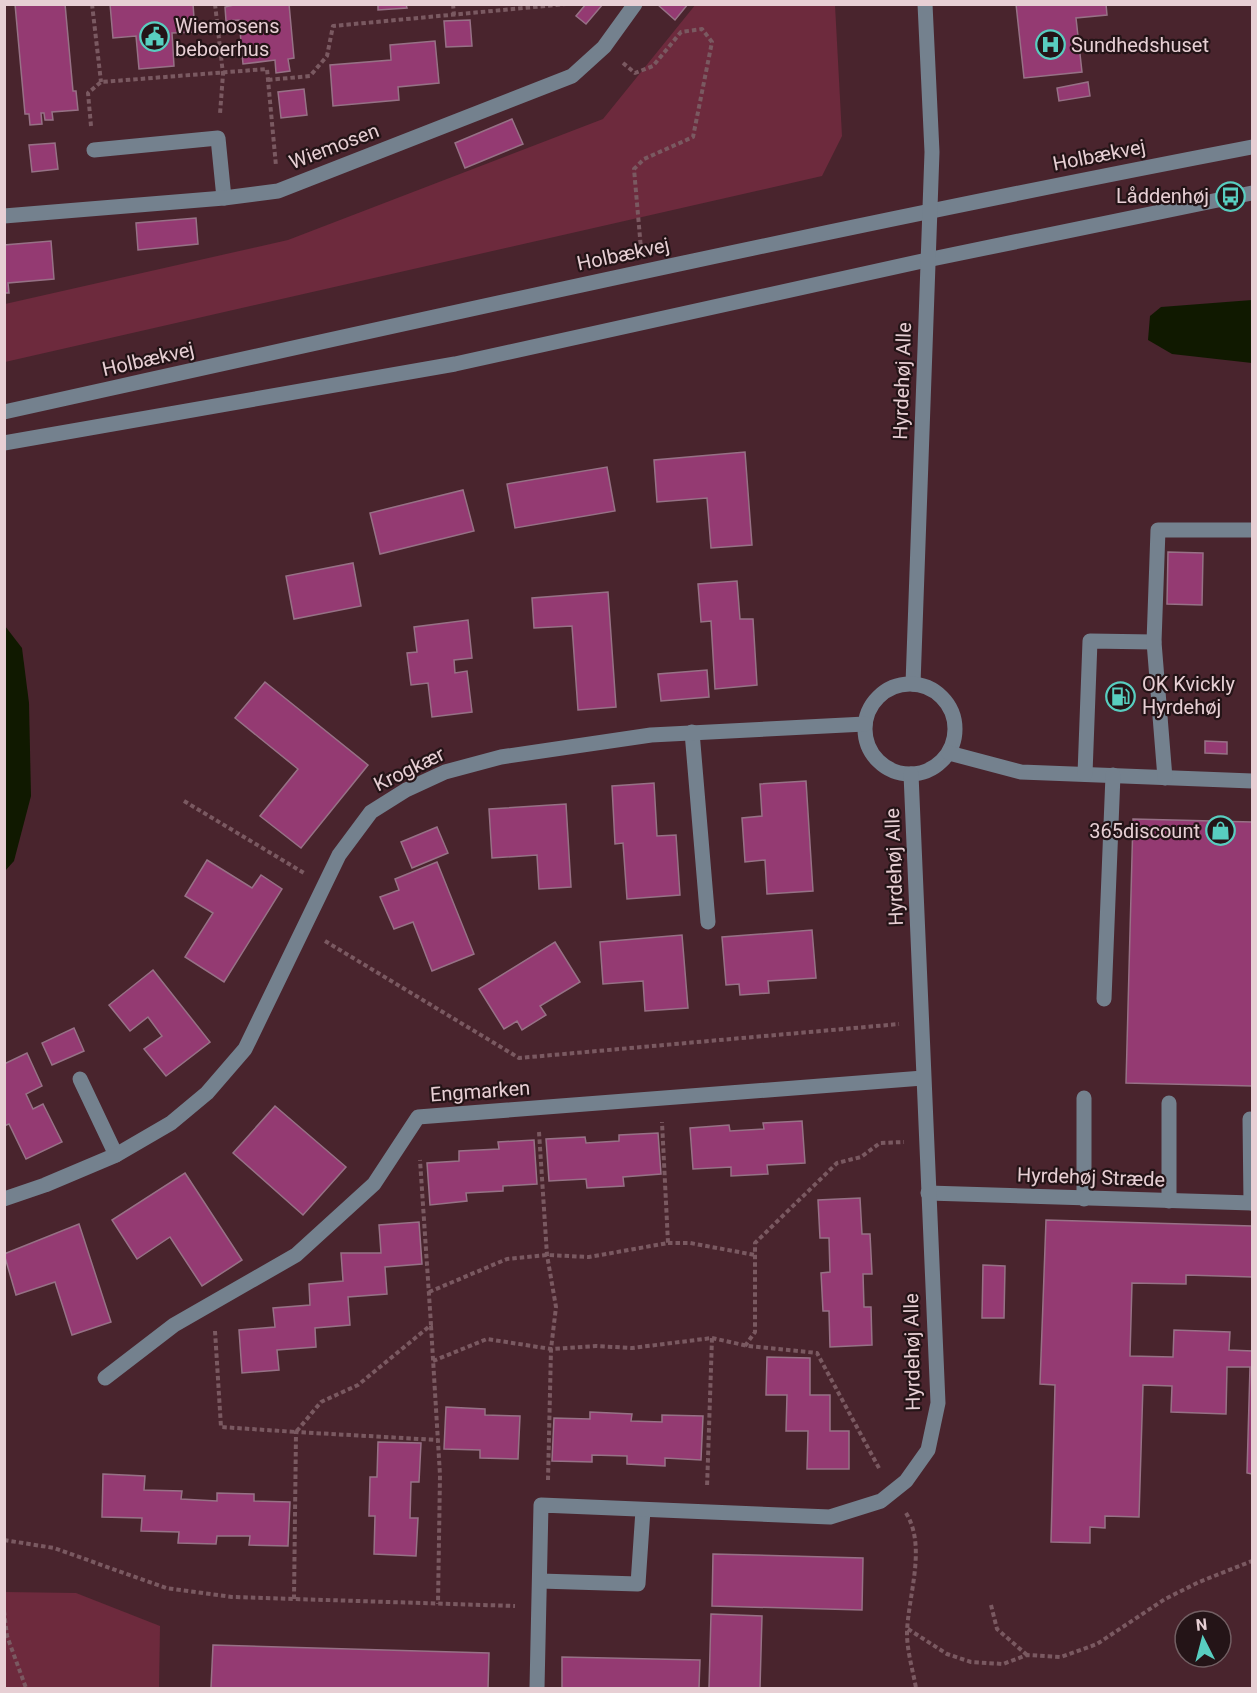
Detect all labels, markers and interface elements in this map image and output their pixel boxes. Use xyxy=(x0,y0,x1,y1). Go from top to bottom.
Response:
place label: Wiemosens beboerhus xyxy=(175,14,279,61)
public building icon: Wiemosens beboerhus xyxy=(138,21,170,53)
hospital icon: Sundhedshuset xyxy=(1034,29,1066,61)
place label: Sundhedshuset xyxy=(1071,33,1209,57)
street label: Wiemosen xyxy=(286,118,382,174)
street label: Holbækvej xyxy=(1051,134,1147,176)
bus stop icon: Låddenhøj xyxy=(1214,180,1246,212)
place label: Låddenhøj xyxy=(1116,184,1209,208)
street label: Holbækvej xyxy=(575,233,671,275)
street label: Hyrdehøj Alle xyxy=(888,322,916,440)
street label: Holbækvej xyxy=(100,337,196,381)
place label: OK Kvickly Hyrdehøj xyxy=(1142,672,1235,719)
fuel station icon: OK Kvickly Hyrdehøj xyxy=(1105,680,1137,712)
street label: Krogkær xyxy=(370,742,448,796)
street label: Hyrdehøj Alle xyxy=(880,808,908,926)
shop icon: 365discount xyxy=(1205,815,1237,847)
place label: 365discount xyxy=(1089,819,1200,843)
street label: Engmarken xyxy=(429,1076,531,1106)
street label: Hyrdehøj Stræde xyxy=(1016,1162,1166,1192)
street label: Hyrdehøj Alle xyxy=(899,1293,925,1411)
north arrow xyxy=(1173,1609,1233,1669)
text: N xyxy=(1195,1615,1208,1635)

